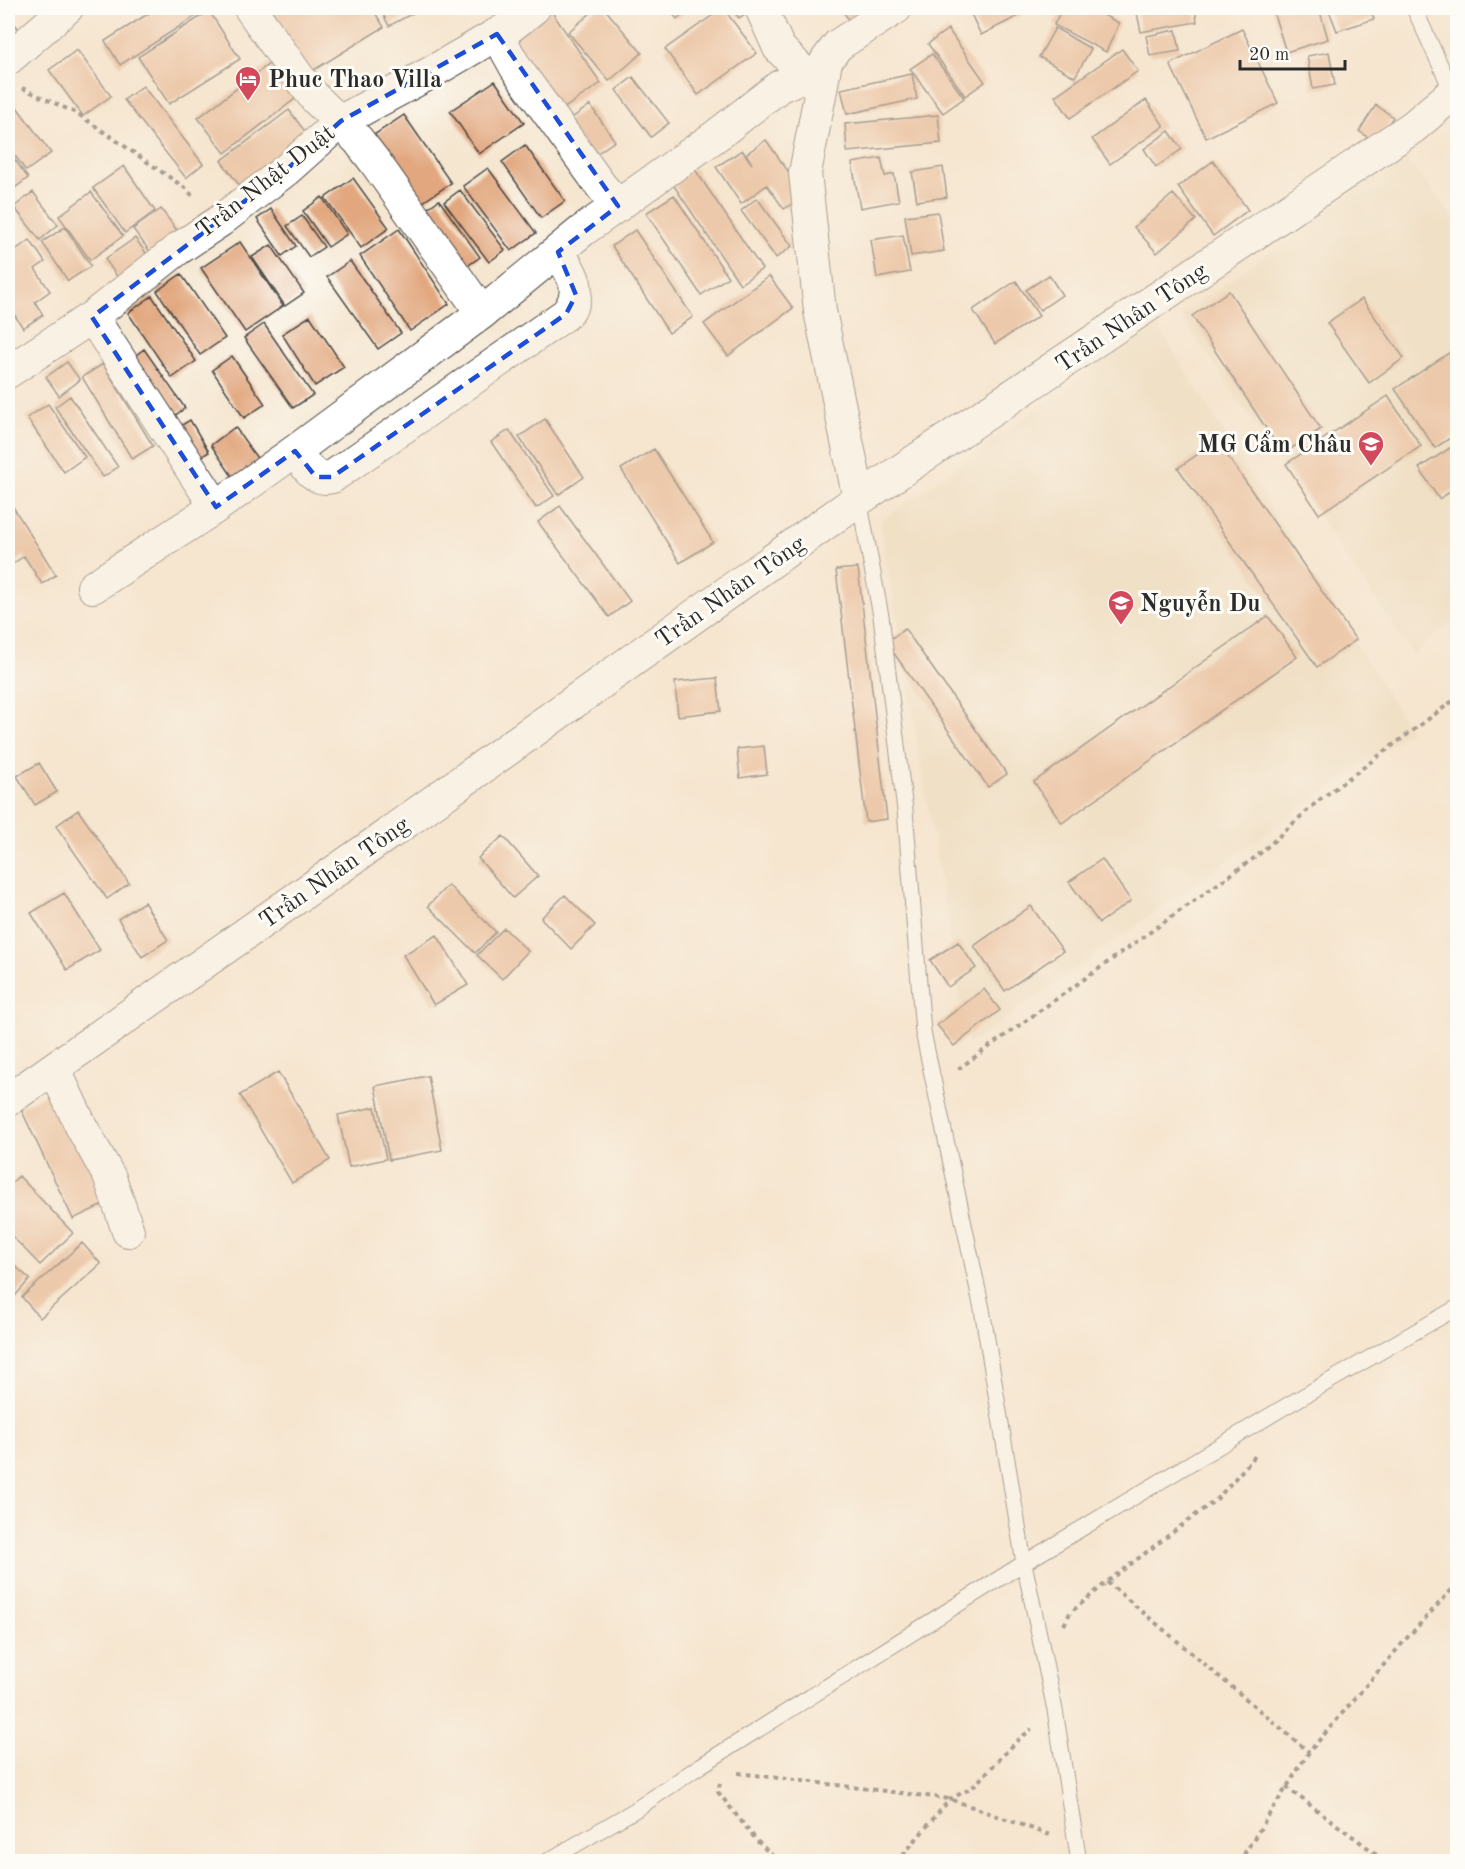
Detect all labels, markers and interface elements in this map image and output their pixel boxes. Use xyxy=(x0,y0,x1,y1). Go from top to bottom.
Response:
scale bar xyxy=(1240,33,1345,71)
text: 20 m xyxy=(1249,46,1289,64)
hotel icon: Phuc Thao Villa xyxy=(233,64,263,102)
place label: Phuc Thao Villa xyxy=(268,69,442,93)
street label: Trần Nhật Duật xyxy=(191,120,340,244)
street label: Trần Nhân Tông xyxy=(1051,258,1212,378)
school or university icon: MG Cẩm Châu xyxy=(1356,429,1386,467)
place label: MG Cẩm Châu xyxy=(1198,430,1352,458)
street label: Trần Nhân Tông xyxy=(651,531,810,653)
school or university icon: Nguyễn Du xyxy=(1106,588,1136,626)
place label: Nguyễn Du xyxy=(1140,590,1260,617)
street label: Trần Nhân Tông xyxy=(255,812,414,934)

